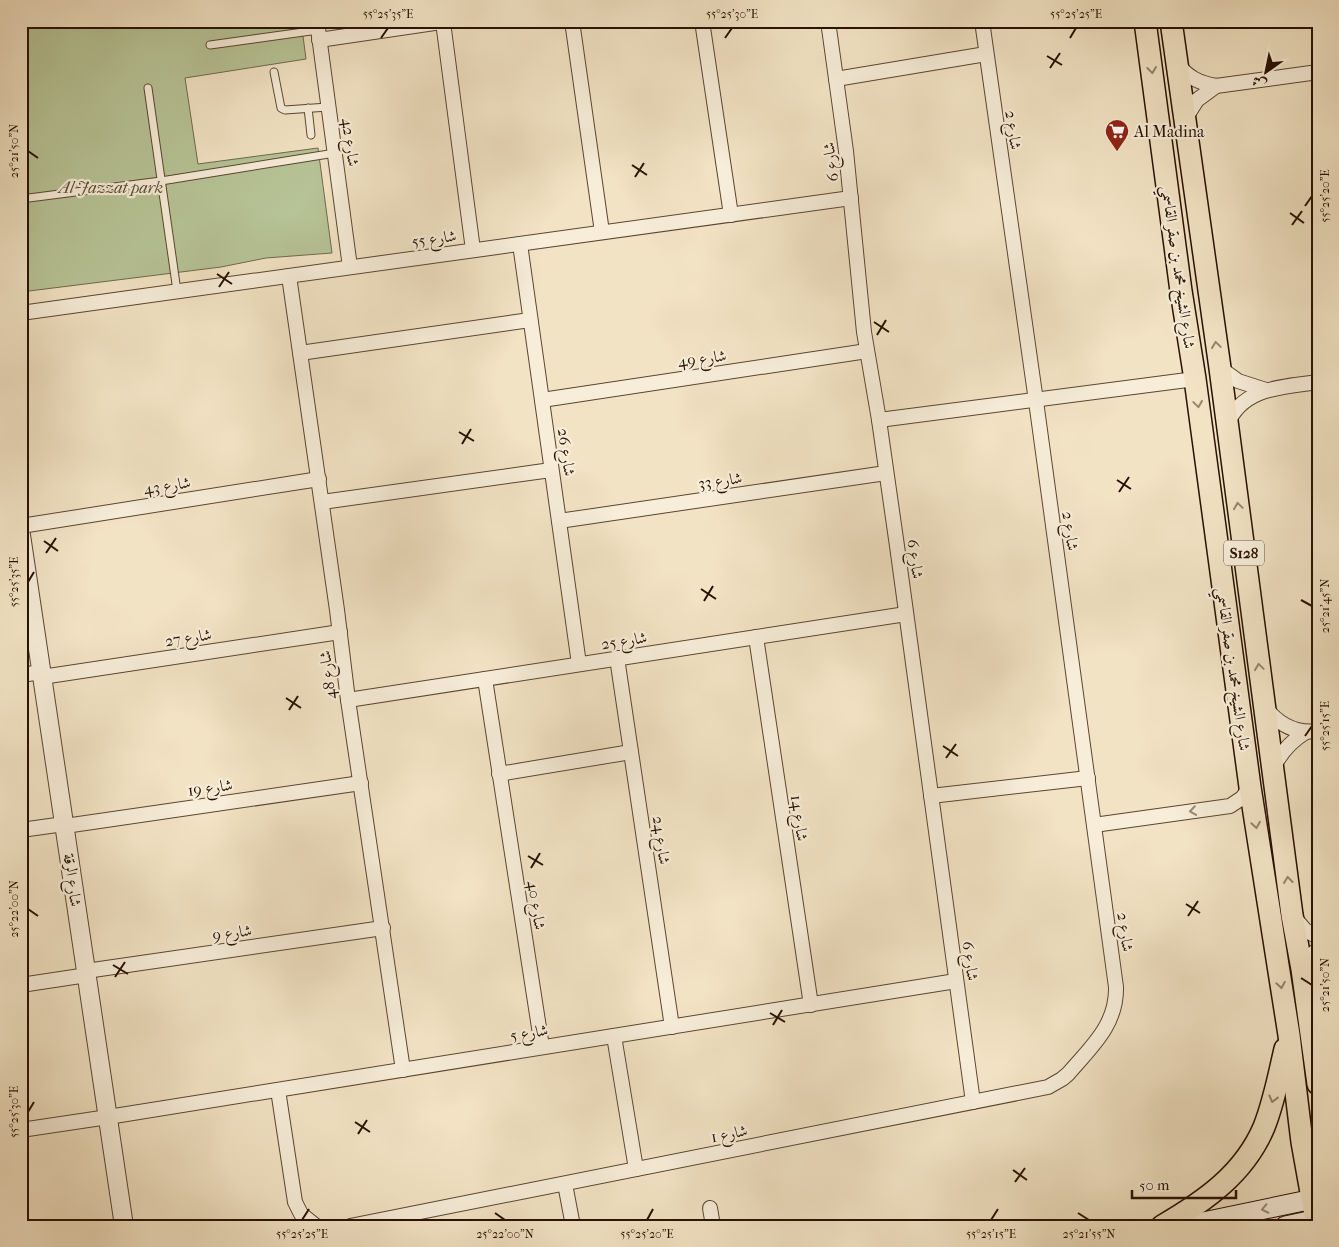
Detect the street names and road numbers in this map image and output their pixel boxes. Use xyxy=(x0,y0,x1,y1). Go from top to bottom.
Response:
street label: شارع 2 xyxy=(997,109,1026,151)
street label: شارع 42 xyxy=(334,117,363,168)
street label: شارع 6 xyxy=(819,140,846,183)
street label: شارع الشيخ محمد بن صقر القاسمي xyxy=(1152,184,1199,351)
street label: شارع 55 xyxy=(410,226,458,255)
street label: شارع 49 xyxy=(676,346,728,375)
street label: شارع 26 xyxy=(550,427,579,478)
street label: شارع 33 xyxy=(697,468,744,497)
street label: شارع 43 xyxy=(142,472,193,503)
street label: شارع 2 xyxy=(1054,510,1083,552)
street label: شارع 6 xyxy=(899,538,928,581)
road number: S128 xyxy=(1224,540,1264,566)
street label: شارع الشيخ محمد بن صقر القاسمي xyxy=(1207,586,1254,753)
street label: شارع 27 xyxy=(163,624,213,655)
street label: شارع 25 xyxy=(600,627,649,657)
street label: شارع 48 xyxy=(315,649,344,700)
street label: شارع 19 xyxy=(186,775,234,804)
street label: شارع 14 xyxy=(783,794,812,843)
street label: شارع 24 xyxy=(645,815,674,866)
street label: شارع الرقة xyxy=(55,852,86,908)
street label: شارع 40 xyxy=(519,879,550,932)
street label: شارع 2 xyxy=(1109,911,1138,953)
street label: شارع 9 xyxy=(211,920,254,949)
street label: شارع 6 xyxy=(954,940,983,983)
street label: شارع 5 xyxy=(509,1020,550,1049)
street label: شارع 1 xyxy=(709,1121,750,1150)

